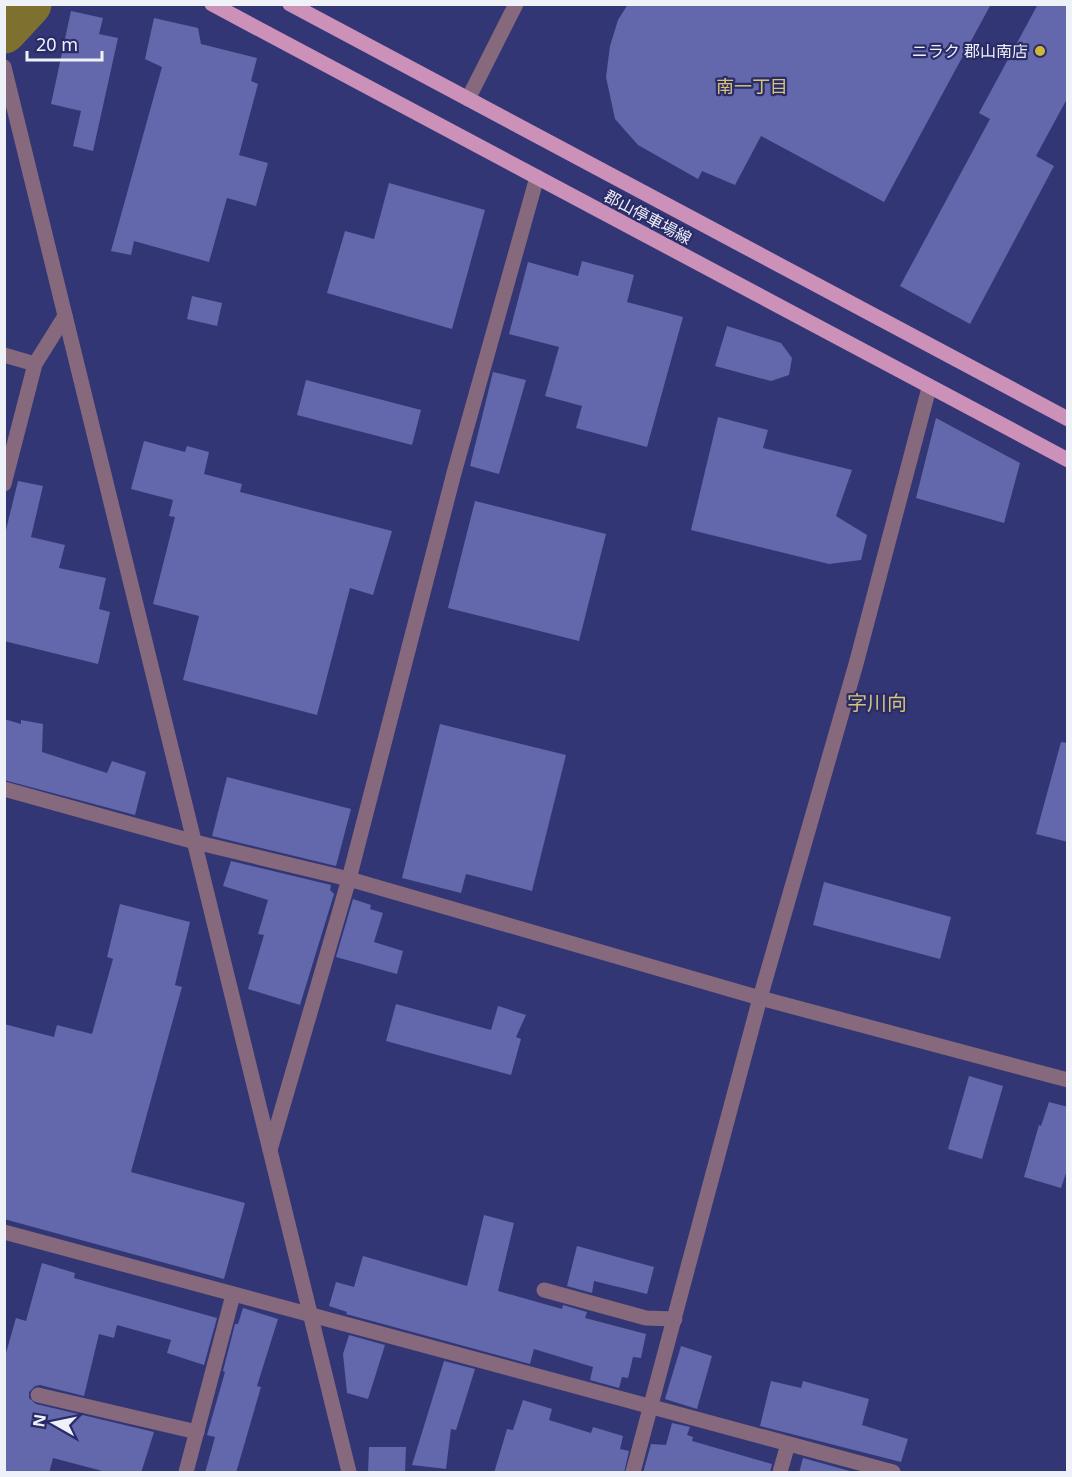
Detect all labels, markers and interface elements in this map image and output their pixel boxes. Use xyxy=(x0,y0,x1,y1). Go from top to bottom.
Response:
scale bar xyxy=(27,24,102,62)
text: 20 m xyxy=(36,32,78,56)
place label: ニラク 郡山南店 xyxy=(912,40,1028,62)
marker: ニラク 郡山南店 xyxy=(1033,44,1047,58)
district label: 南一丁目 xyxy=(716,74,788,98)
street label: 郡山停車場線 xyxy=(600,185,696,249)
district label: 字川向 xyxy=(847,689,907,716)
north arrow xyxy=(24,1393,84,1453)
text: N xyxy=(27,1413,51,1429)

